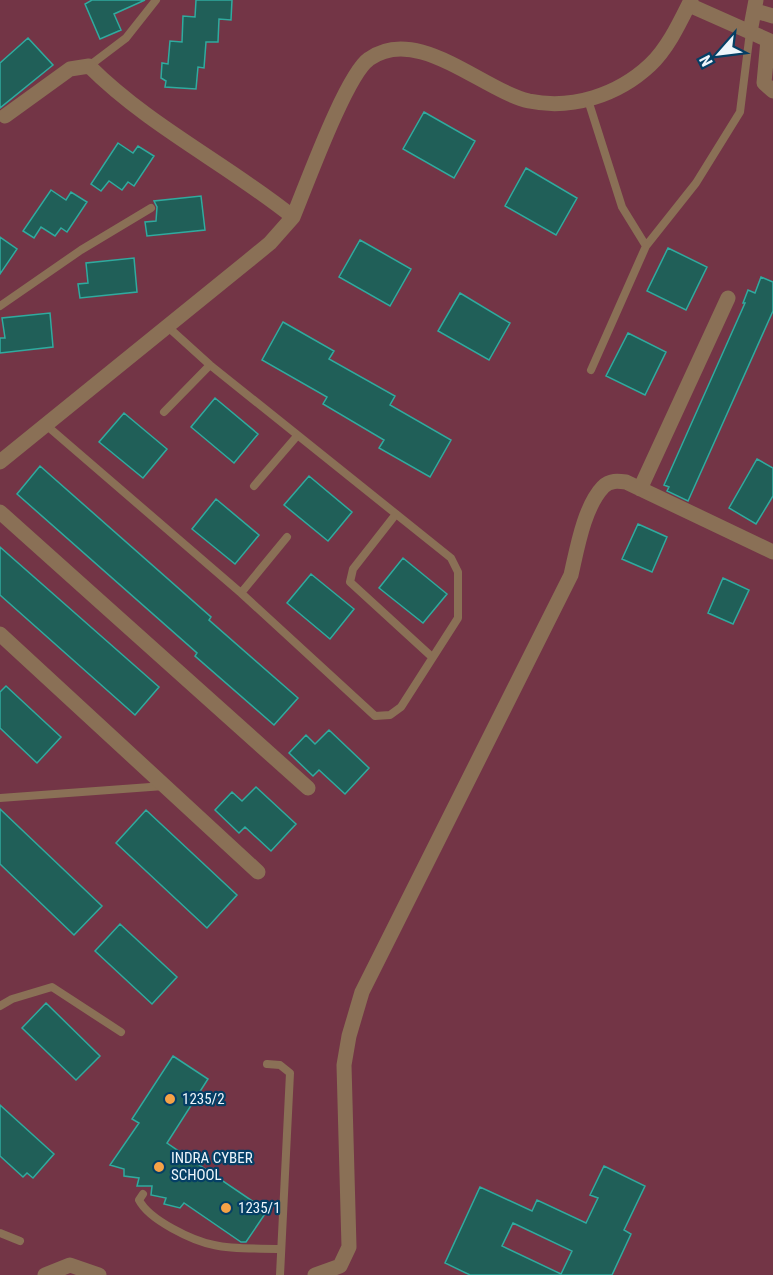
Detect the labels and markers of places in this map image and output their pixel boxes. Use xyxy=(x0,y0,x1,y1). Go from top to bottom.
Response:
place label: 1235/2 xyxy=(182,1090,225,1108)
marker: 1235/2 xyxy=(163,1092,177,1106)
place label: INDRA CYBER SCHOOL xyxy=(171,1149,253,1184)
marker: INDRA CYBER SCHOOL xyxy=(152,1160,166,1174)
place label: 1235/1 xyxy=(238,1199,281,1217)
marker: 1235/1 xyxy=(219,1201,233,1215)

